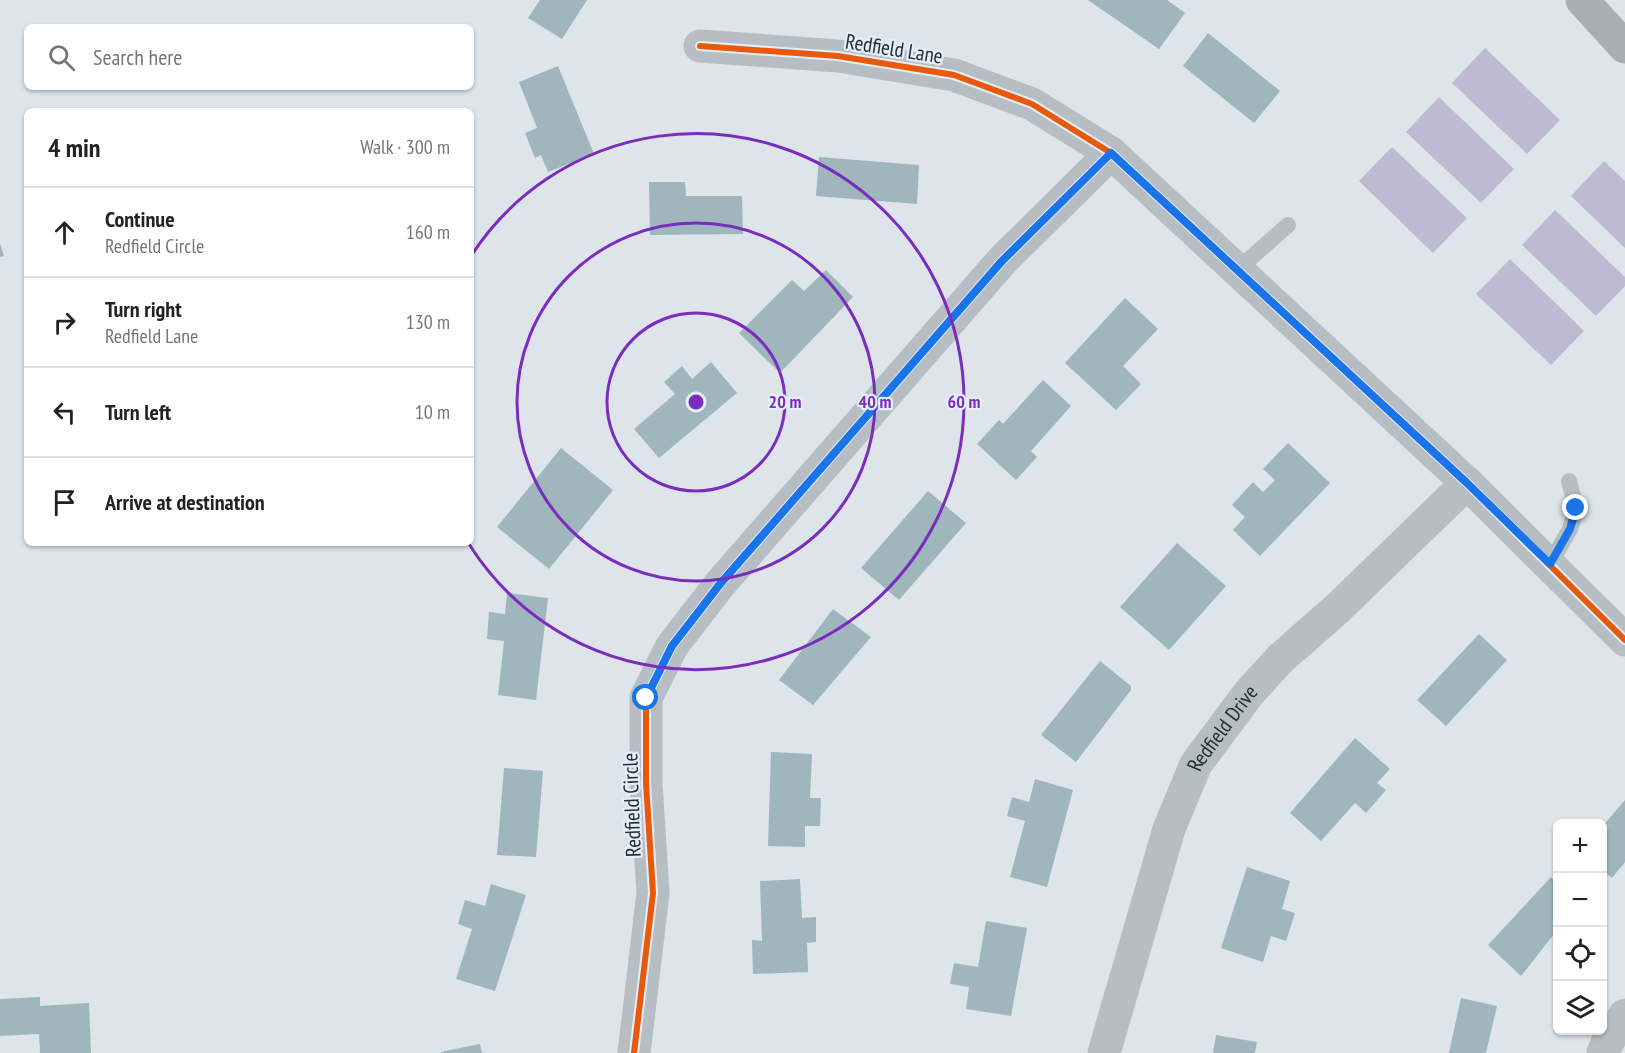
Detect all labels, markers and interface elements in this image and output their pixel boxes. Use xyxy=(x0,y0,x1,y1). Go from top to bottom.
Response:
search box xyxy=(24,24,474,90)
street label: Redfield Lane xyxy=(844,28,945,70)
icon: search xyxy=(45,41,78,74)
text: Search here xyxy=(93,43,182,71)
text: 4 min xyxy=(48,131,101,164)
text: Walk · 300 m xyxy=(360,134,450,160)
text: Continue xyxy=(105,205,175,233)
icon: ahead xyxy=(48,216,81,249)
text: 160 m xyxy=(406,219,450,245)
text: Redfield Circle xyxy=(105,233,204,259)
text: Turn right xyxy=(105,295,182,323)
icon: right xyxy=(48,306,81,339)
text: 130 m xyxy=(406,309,450,335)
text: Redfield Lane xyxy=(105,323,198,349)
text: 20 m xyxy=(769,390,801,413)
text: 40 m xyxy=(859,390,891,413)
text: 60 m xyxy=(948,390,980,413)
centre of rings xyxy=(686,392,706,412)
icon: left xyxy=(48,396,81,429)
text: Turn left xyxy=(105,398,171,426)
text: 10 m xyxy=(415,399,450,425)
icon: arrive xyxy=(48,486,81,519)
text: Arrive at destination xyxy=(105,488,265,516)
route end xyxy=(1562,494,1588,520)
street label: Redfield Drive xyxy=(1181,679,1263,775)
route start xyxy=(632,684,658,710)
street label: Redfield Circle xyxy=(616,752,647,858)
map controls xyxy=(1553,819,1607,1035)
button: + xyxy=(1553,819,1607,873)
button: − xyxy=(1553,873,1607,927)
button: locate xyxy=(1553,927,1607,981)
button: layers xyxy=(1553,981,1607,1035)

